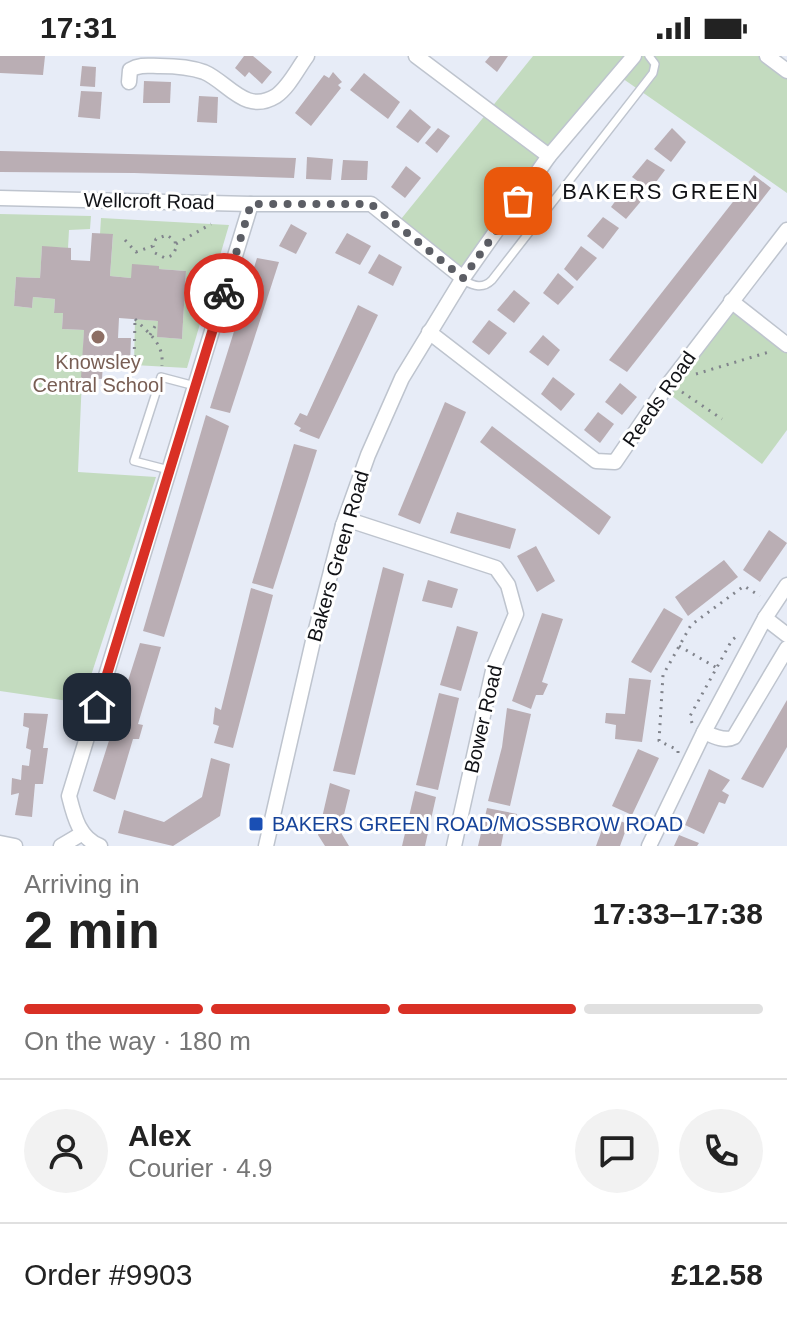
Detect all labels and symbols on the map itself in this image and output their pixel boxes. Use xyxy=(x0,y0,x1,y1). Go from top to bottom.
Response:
pin xyxy=(484,167,552,235)
district label: BAKERS GREEN xyxy=(562,179,760,204)
street label: Wellcroft Road xyxy=(83,189,215,213)
courier xyxy=(184,253,264,333)
marker: Knowsley Central School xyxy=(89,328,107,346)
street label: Reeds Road xyxy=(618,347,700,451)
place label: Knowsley Central School xyxy=(32,351,164,396)
street label: Bakers Green Road xyxy=(303,468,373,644)
street label: Bower Road xyxy=(460,663,506,775)
pin xyxy=(63,673,131,741)
place label: BAKERS GREEN ROAD/MOSSBROW ROAD xyxy=(272,813,683,835)
marker: BAKERS GREEN ROAD/MOSSBROW ROAD xyxy=(247,815,265,833)

